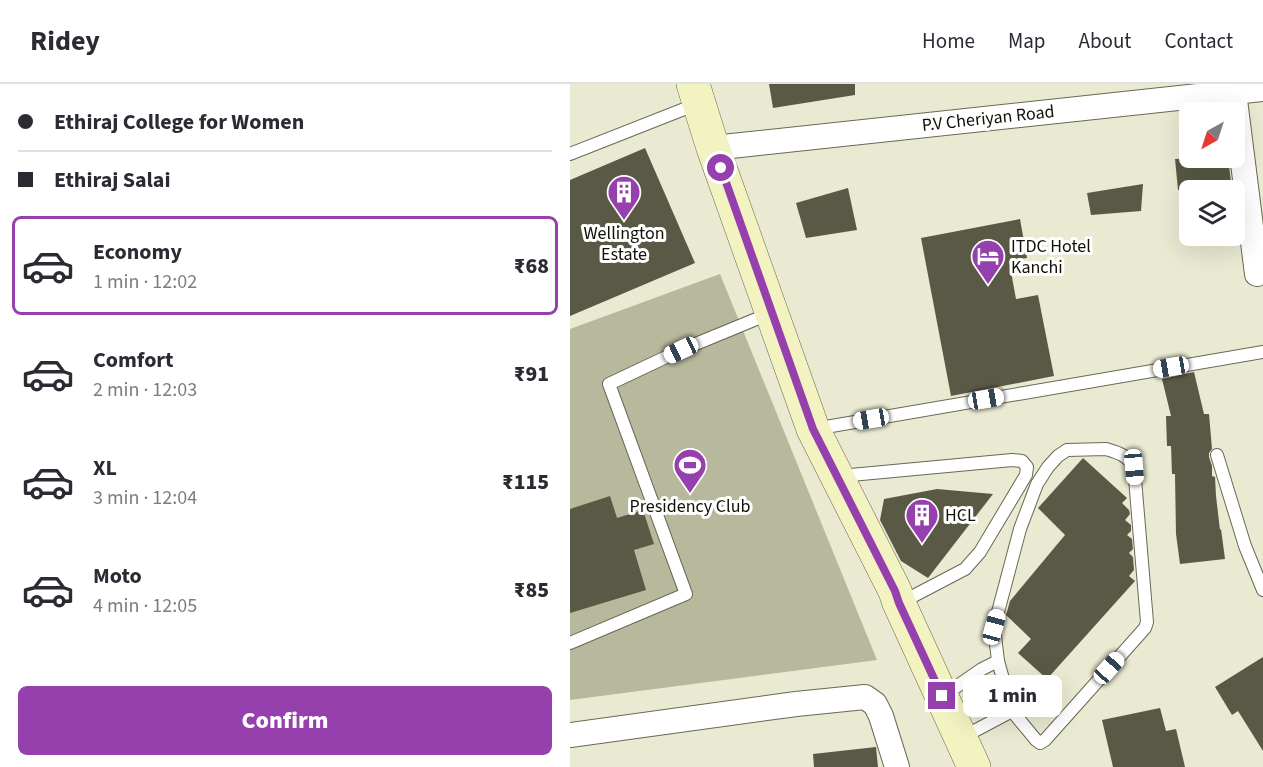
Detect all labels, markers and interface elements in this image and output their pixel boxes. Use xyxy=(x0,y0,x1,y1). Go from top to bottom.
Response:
text: Ridey xyxy=(30,21,100,61)
text: Home xyxy=(922,26,975,56)
text: Map xyxy=(1008,26,1046,56)
text: About xyxy=(1079,26,1131,56)
text: Contact xyxy=(1164,26,1233,56)
street label: P.V Cheriyan Road xyxy=(920,99,1056,138)
north arrow xyxy=(1179,102,1245,168)
map controls xyxy=(1179,102,1245,246)
text: Ethiraj College for Women xyxy=(54,106,304,138)
route start xyxy=(707,154,734,181)
text: Ethiraj Salai xyxy=(54,164,171,196)
building icon: Wellington Estate xyxy=(606,174,642,221)
button: layers xyxy=(1179,180,1245,246)
place label: Wellington Estate xyxy=(583,221,665,267)
place label: ITDC Hotel Kanchi xyxy=(1011,234,1091,280)
text: Economy xyxy=(93,236,182,268)
hotel icon: ITDC Hotel Kanchi xyxy=(970,238,1006,285)
icon: car xyxy=(21,239,75,293)
text: ₹68 xyxy=(514,250,549,282)
text: 1 min · 12:02 xyxy=(93,268,197,296)
car xyxy=(661,334,701,366)
text: Comfort xyxy=(93,344,174,376)
icon: car xyxy=(21,347,75,401)
car xyxy=(1152,355,1190,379)
text: ₹91 xyxy=(514,358,549,390)
text: 2 min · 12:03 xyxy=(93,376,197,404)
car xyxy=(967,387,1005,411)
car xyxy=(852,407,890,431)
sports icon: Presidency Club xyxy=(672,447,708,494)
car xyxy=(1123,448,1145,486)
text: XL xyxy=(93,452,117,484)
icon: car xyxy=(21,455,75,509)
text: ₹115 xyxy=(502,466,549,498)
text: 3 min · 12:04 xyxy=(93,484,197,512)
place label: Presidency Club xyxy=(630,494,750,519)
building icon: HCL xyxy=(904,497,940,544)
place label: HCL xyxy=(945,503,976,528)
text: Moto xyxy=(93,560,142,592)
icon: car xyxy=(21,563,75,617)
text: ₹85 xyxy=(514,574,549,606)
text: 4 min · 12:05 xyxy=(93,592,197,620)
car xyxy=(981,607,1007,647)
car xyxy=(1090,649,1128,687)
callout: 1 min xyxy=(963,675,1062,717)
route end xyxy=(928,682,955,709)
text: 1 min xyxy=(988,682,1037,710)
button: Confirm xyxy=(18,686,552,755)

